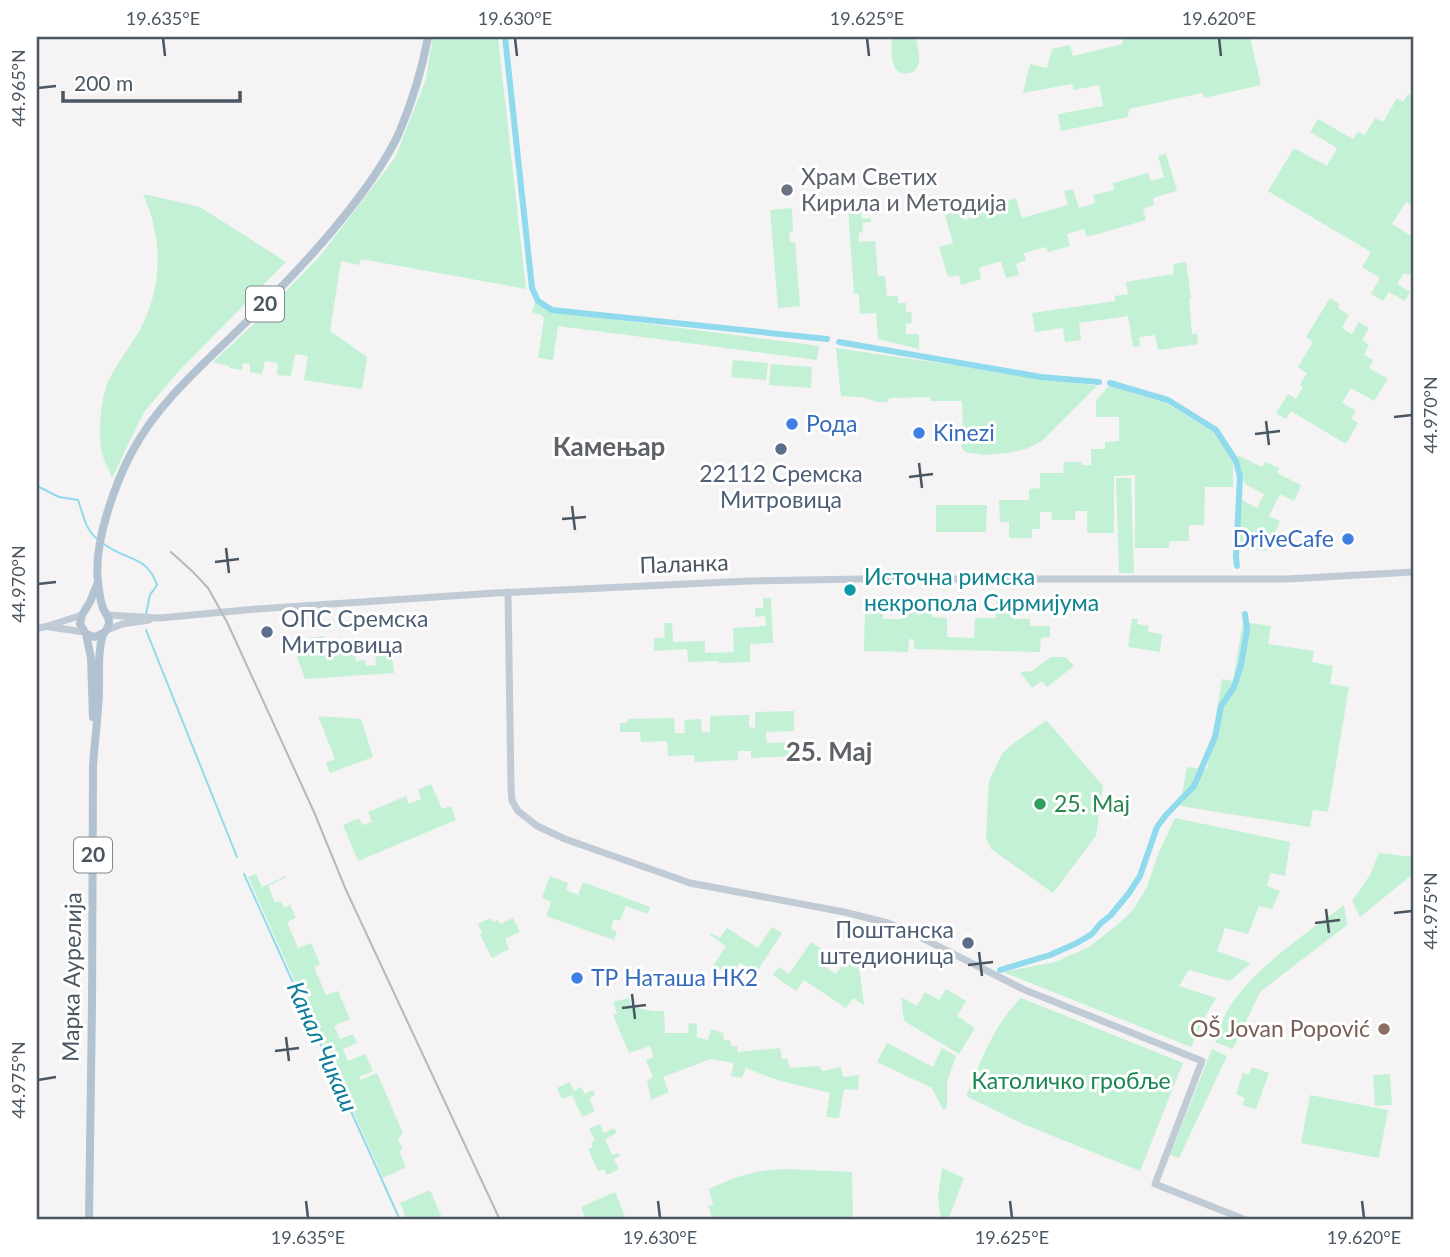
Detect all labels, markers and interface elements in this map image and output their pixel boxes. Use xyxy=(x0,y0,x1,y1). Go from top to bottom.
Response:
text: 19.635°E xyxy=(126,7,200,29)
text: 19.630°E xyxy=(478,7,552,29)
text: 19.625°E xyxy=(830,7,904,29)
text: 19.620°E xyxy=(1182,7,1256,29)
text: 44.965°N xyxy=(7,49,29,127)
scale bar xyxy=(63,60,240,104)
text: 200 m xyxy=(74,70,133,95)
place label: Храм Светих Кирила и Методија xyxy=(801,162,1007,216)
marker: Храм Светих Кирила и Методија xyxy=(779,182,795,198)
road number: 20 xyxy=(246,286,284,322)
text: 44.970°N xyxy=(1419,376,1441,454)
place label: Рода xyxy=(806,409,857,437)
marker: Рода xyxy=(784,416,800,432)
place label: Kinezi xyxy=(933,418,995,446)
marker: Kinezi xyxy=(911,425,927,441)
district label: Камењар xyxy=(553,430,665,462)
marker: 22112 Сремска Митровица xyxy=(773,441,789,457)
place label: 22112 Сремска Митровица xyxy=(699,459,863,513)
place label: DriveCafe xyxy=(1233,524,1334,552)
marker: DriveCafe xyxy=(1340,531,1356,547)
text: 44.970°N xyxy=(7,545,29,623)
street label: Паланка xyxy=(639,547,729,579)
place label: Источна римска некропола Сирмијума xyxy=(864,562,1099,616)
marker: Источна римска некропола Сирмијума xyxy=(842,582,858,598)
place label: ОПС Сремска Митровица xyxy=(281,604,428,658)
marker: ОПС Сремска Митровица xyxy=(259,624,275,640)
district label: 25. Мај xyxy=(786,735,872,767)
place label: 25. Maj xyxy=(1054,789,1130,817)
marker: 25. Maj xyxy=(1032,796,1048,812)
road number: 20 xyxy=(74,838,112,872)
text: 44.975°N xyxy=(1419,872,1441,950)
street label: Марка Аурелија xyxy=(56,892,86,1062)
place label: Поштанска штедионица xyxy=(820,915,954,969)
marker: Поштанска штедионица xyxy=(960,935,976,951)
place label: ТР Наташа НК2 xyxy=(591,963,758,991)
marker: ТР Наташа НК2 xyxy=(569,970,585,986)
water label: Канал Чикаш xyxy=(282,977,365,1116)
place label: OŠ Jovan Popović xyxy=(1190,1014,1370,1042)
marker: OŠ Jovan Popović xyxy=(1376,1021,1392,1037)
text: 44.975°N xyxy=(7,1041,29,1119)
park label: Католичко гробље xyxy=(971,1066,1171,1094)
text: 19.635°E xyxy=(271,1226,345,1248)
text: 19.630°E xyxy=(623,1226,697,1248)
text: 19.625°E xyxy=(975,1226,1049,1248)
text: 19.620°E xyxy=(1327,1226,1401,1248)

